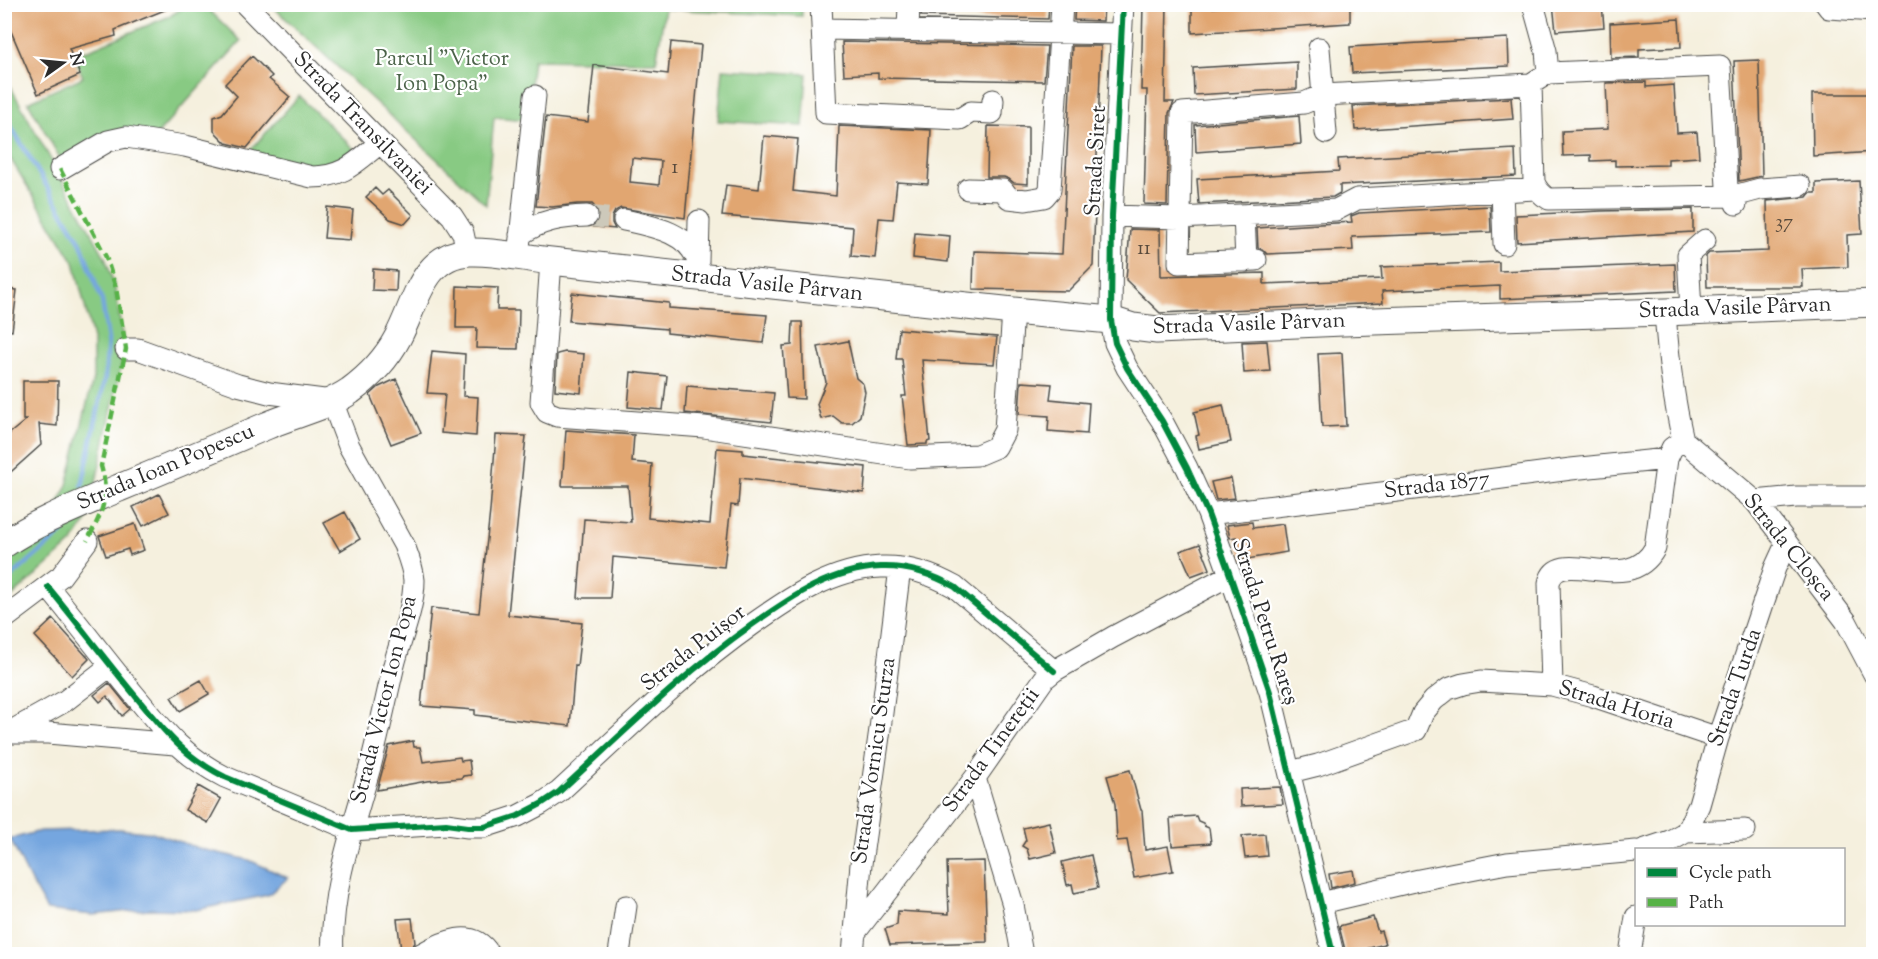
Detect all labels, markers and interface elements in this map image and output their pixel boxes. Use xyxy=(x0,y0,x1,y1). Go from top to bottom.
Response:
north arrow xyxy=(33,33,93,93)
park label: Parcul "Victor Ion Popa" xyxy=(375,44,509,101)
street label: Strada Transilvaniei xyxy=(285,45,439,203)
text: N xyxy=(62,51,88,69)
street label: Strada Siret xyxy=(1078,104,1116,217)
house number: 1 xyxy=(672,154,679,183)
house number: 37 xyxy=(1775,209,1793,238)
house number: 11 xyxy=(1137,235,1151,264)
street label: Strada Vasile Pârvan xyxy=(669,259,865,311)
street label: Strada Vasile Pârvan xyxy=(1638,290,1832,328)
street label: Strada Vasile Pârvan xyxy=(1152,306,1346,344)
street label: Strada Ioan Popescu xyxy=(72,416,260,520)
street label: Strada 1877 xyxy=(1382,464,1492,508)
street label: Strada Cloșca xyxy=(1735,487,1841,609)
street label: Strada Petru Rareș xyxy=(1222,535,1306,709)
street label: Strada Victor Ion Popa xyxy=(344,593,426,807)
street label: Strada Puișor xyxy=(635,598,753,700)
street label: Strada Turda xyxy=(1701,625,1771,751)
street label: Strada Vornicu Sturza xyxy=(845,656,905,866)
street label: Strada Horia xyxy=(1554,673,1678,739)
street label: Strada Tinereții xyxy=(936,682,1048,820)
legend xyxy=(1635,848,1845,926)
text: Cycle path xyxy=(1689,861,1772,887)
text: Path xyxy=(1689,891,1724,917)

